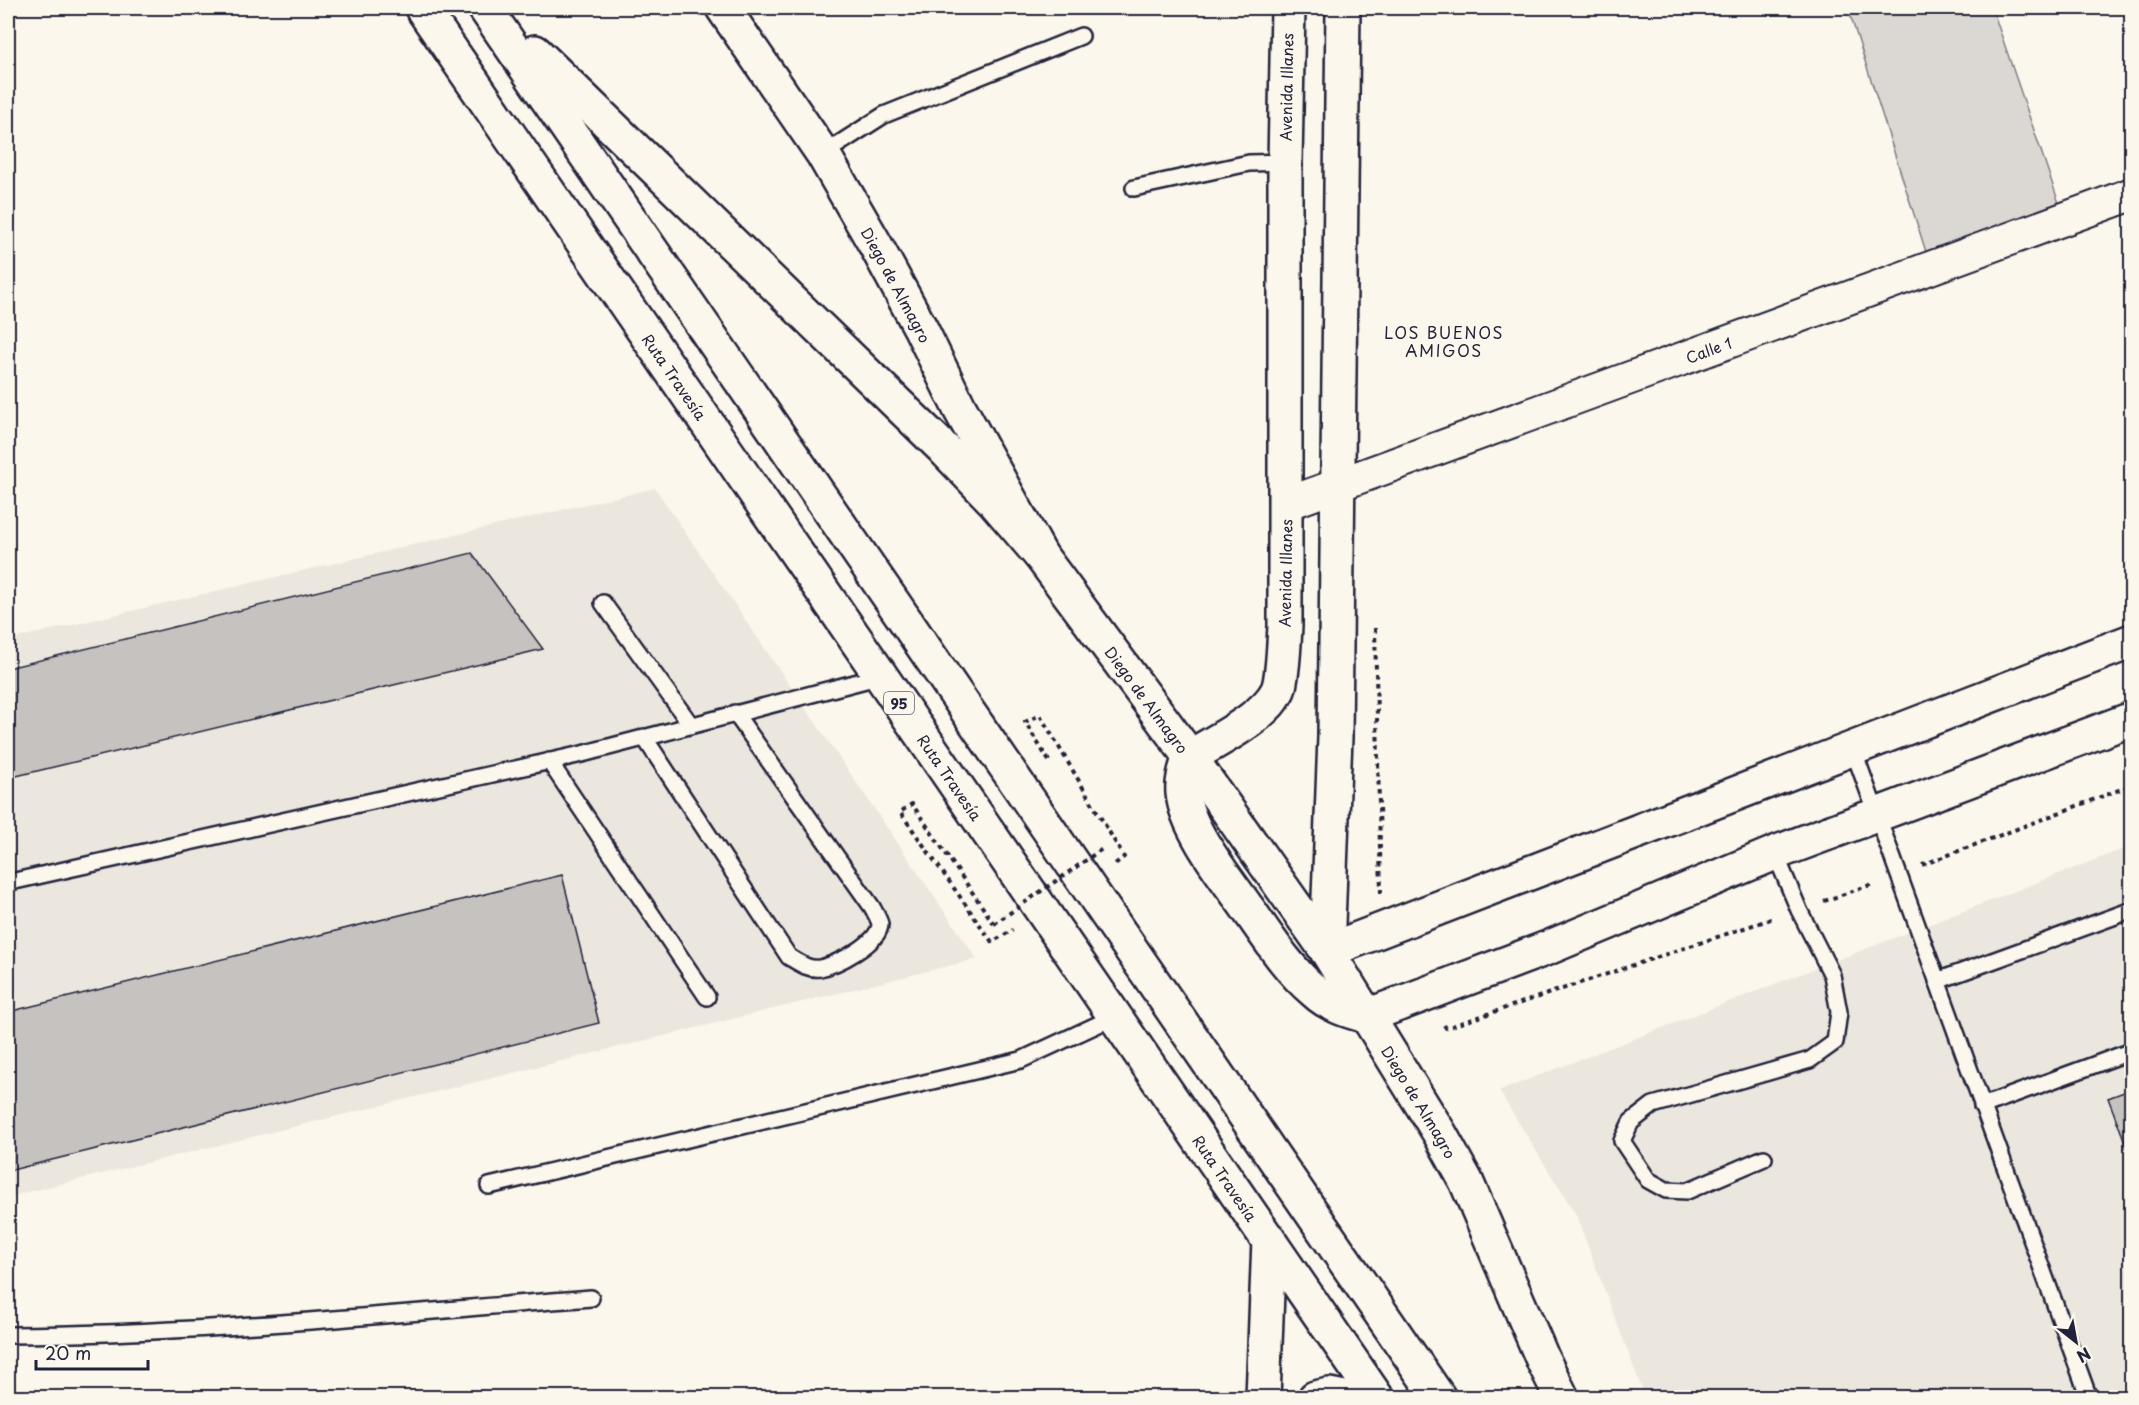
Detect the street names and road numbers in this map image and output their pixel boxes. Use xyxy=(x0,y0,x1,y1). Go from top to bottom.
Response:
street label: Avenida Illanes xyxy=(1274,33,1298,141)
street label: Diego de Almagro xyxy=(856,223,937,346)
street label: Ruta Travesía xyxy=(637,329,713,425)
street label: Calle 1 xyxy=(1682,330,1735,368)
street label: Avenida Illanes xyxy=(1273,519,1297,627)
street label: Diego de Almagro xyxy=(1100,641,1195,758)
road number: 95 xyxy=(884,692,914,714)
street label: Ruta Travesía xyxy=(912,729,989,825)
street label: Diego de Almagro xyxy=(1376,1041,1463,1162)
street label: Ruta Travesía xyxy=(1188,1130,1264,1226)

